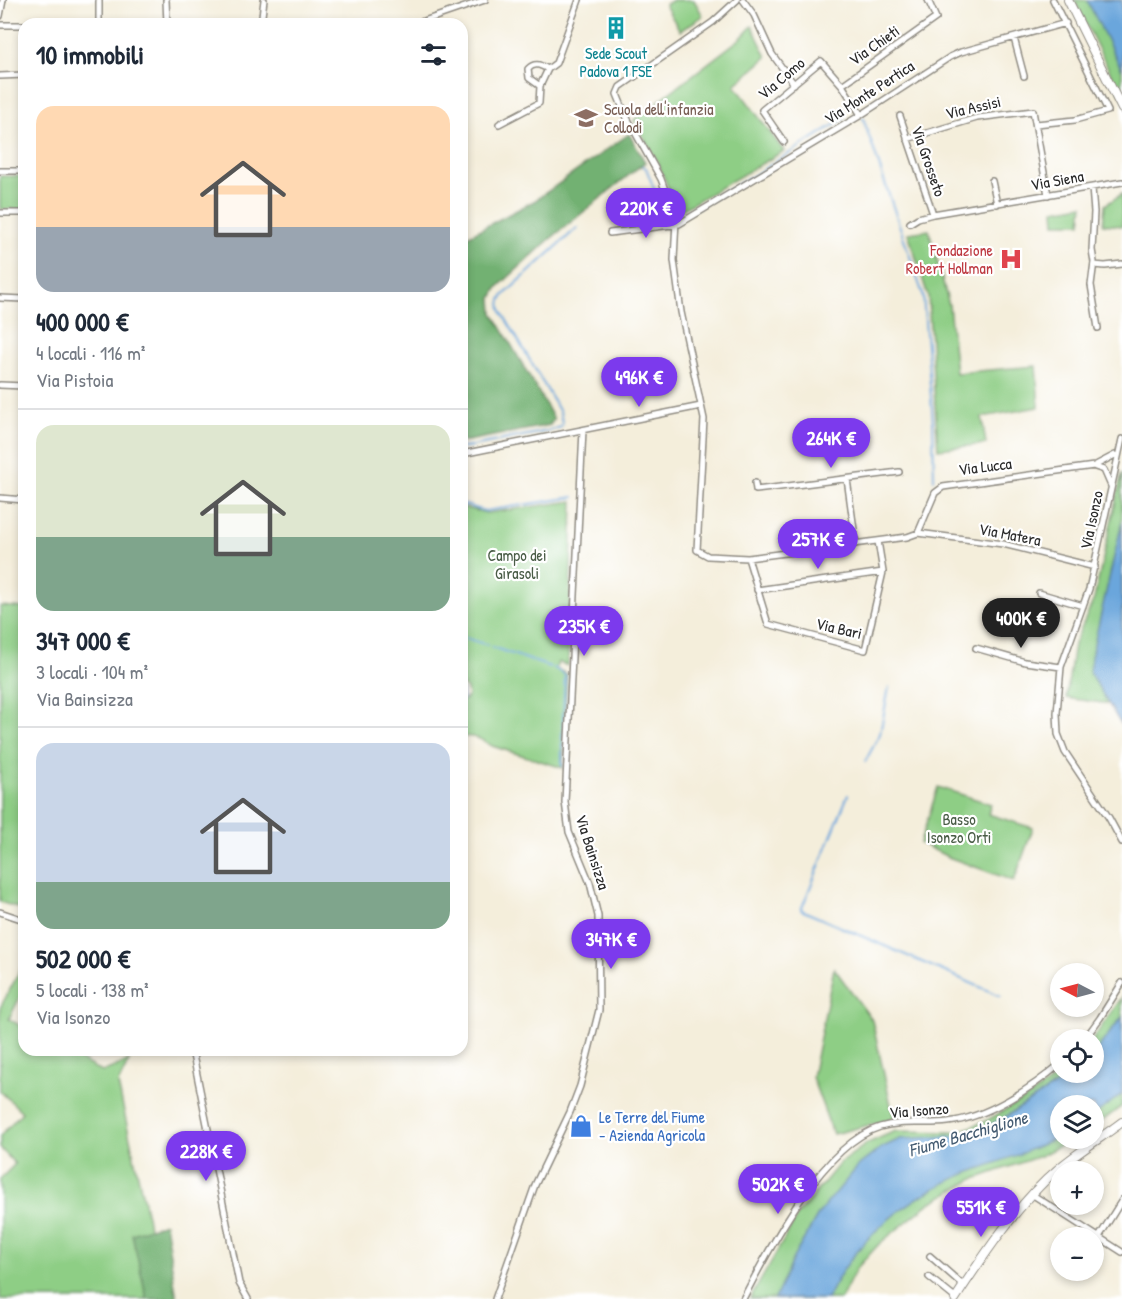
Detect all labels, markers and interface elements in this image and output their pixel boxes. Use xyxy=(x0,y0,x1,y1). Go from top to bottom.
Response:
building icon: Sede Scout Padova 1 FSE xyxy=(603,15,629,41)
street label: Via Chieti xyxy=(844,20,904,70)
text: 10 immobili xyxy=(36,37,144,72)
icon: filters xyxy=(417,38,450,71)
place label: Sede Scout Padova 1 FSE xyxy=(580,42,652,82)
street label: Via Como xyxy=(753,52,810,104)
street label: Via Monte Pertica xyxy=(820,55,918,129)
street label: Via Assisi xyxy=(943,90,1003,124)
place label: Scuola dell'infanzia Collodi xyxy=(604,98,714,138)
school or university icon: Scuola dell'infanzia Collodi xyxy=(573,105,599,131)
street label: Via Grosseto xyxy=(907,123,952,200)
icon: home xyxy=(189,145,297,253)
street label: Via Siena xyxy=(1029,165,1085,195)
pin: 220K € xyxy=(597,188,695,239)
text: 220K € xyxy=(620,194,672,221)
place label: Fondazione Robert Hollman xyxy=(906,239,994,279)
hospital icon: Fondazione Robert Hollman xyxy=(998,246,1024,272)
text: 400 000 € xyxy=(36,304,128,339)
text: 4 locali · 116 m² xyxy=(36,339,145,366)
pin: 496K € xyxy=(590,357,688,408)
text: 496K € xyxy=(615,363,663,390)
text: Via Pistoia xyxy=(36,366,113,393)
pin: 264K € xyxy=(782,418,880,469)
text: 264K € xyxy=(806,424,856,451)
street label: Via Lucca xyxy=(957,452,1013,480)
icon: home xyxy=(189,464,297,572)
street label: Via Isonzo xyxy=(1074,488,1108,551)
street label: Via Matera xyxy=(977,517,1043,551)
pin: 257K € xyxy=(769,519,867,570)
text: 257K € xyxy=(792,525,844,552)
park label: Campo dei Girasoli xyxy=(487,544,547,584)
pin: 400K € xyxy=(972,598,1070,649)
text: 400K € xyxy=(996,604,1046,631)
pin: 235K € xyxy=(535,606,633,657)
text: 235K € xyxy=(558,612,610,639)
street label: Via Bari xyxy=(814,612,864,644)
text: 347 000 € xyxy=(36,623,130,658)
text: 3 locali · 104 m² xyxy=(36,658,148,685)
text: Via Bainsizza xyxy=(36,685,133,712)
icon: home xyxy=(189,782,297,890)
park label: Basso Isonzo Orti xyxy=(927,808,991,848)
street label: Via Bainsizza xyxy=(571,812,615,892)
pin: 347K € xyxy=(562,919,660,970)
text: 347K € xyxy=(585,925,637,952)
text: 502 000 € xyxy=(36,941,130,976)
north arrow xyxy=(1050,963,1104,1017)
map controls xyxy=(1050,963,1104,1281)
text: 5 locali · 138 m² xyxy=(36,976,149,1003)
text: Via Isonzo xyxy=(36,1003,110,1030)
button: locate xyxy=(1050,1029,1104,1083)
button: layers xyxy=(1050,1095,1104,1149)
street label: Via Isonzo xyxy=(889,1097,950,1123)
water label: Fiume Bacchiglione xyxy=(905,1104,1031,1162)
place label: Le Terre del Fiume - Azienda Agricola xyxy=(599,1106,706,1146)
shop icon: Le Terre del Fiume - Azienda Agricola xyxy=(568,1113,594,1139)
pin: 228K € xyxy=(157,1131,255,1182)
text: 228K € xyxy=(180,1137,232,1164)
button: + xyxy=(1050,1161,1104,1215)
pin: 502K € xyxy=(729,1164,827,1215)
text: 502K € xyxy=(752,1170,804,1197)
pin: 551K € xyxy=(932,1187,1030,1238)
text: 551K € xyxy=(957,1193,1005,1220)
button: − xyxy=(1050,1227,1104,1281)

